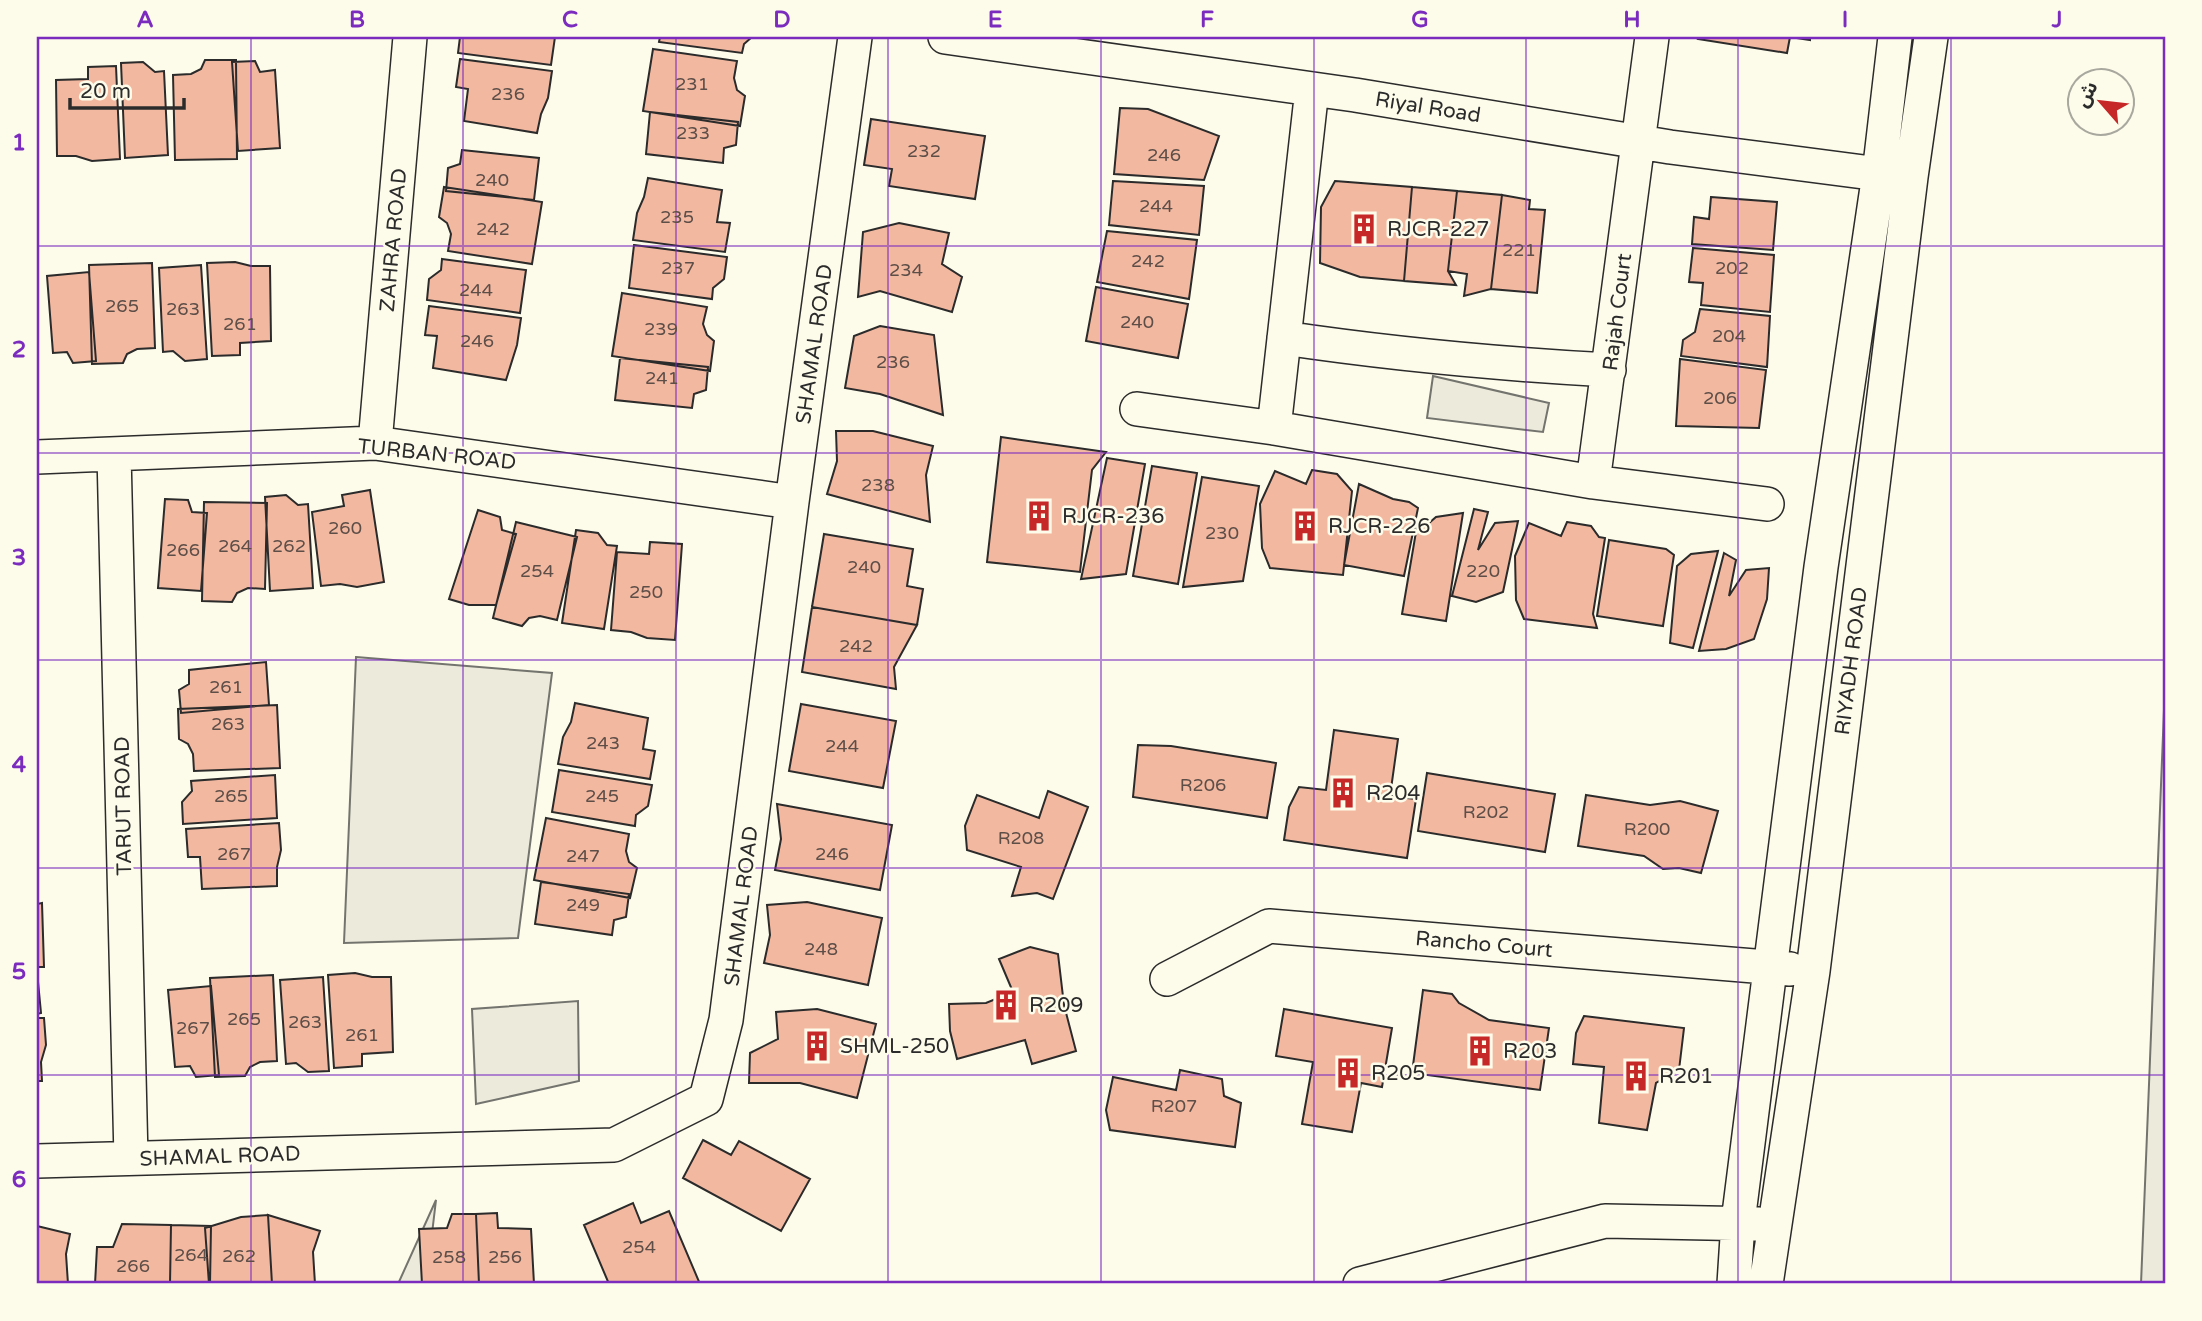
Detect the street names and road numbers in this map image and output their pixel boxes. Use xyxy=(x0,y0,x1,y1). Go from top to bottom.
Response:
street label: Riyal Road xyxy=(1373,87,1483,128)
street label: ZAHRA ROAD xyxy=(375,167,412,313)
street label: Rajah Court xyxy=(1598,252,1637,372)
street label: SHAMAL ROAD xyxy=(791,263,838,426)
street label: TURBAN ROAD xyxy=(356,434,517,475)
street label: RIYADH ROAD xyxy=(1830,586,1873,737)
street label: TARUT ROAD xyxy=(110,736,137,876)
street label: SHAMAL ROAD xyxy=(719,825,764,988)
street label: Rancho Court xyxy=(1414,926,1554,963)
street label: SHAMAL ROAD xyxy=(139,1141,301,1172)

